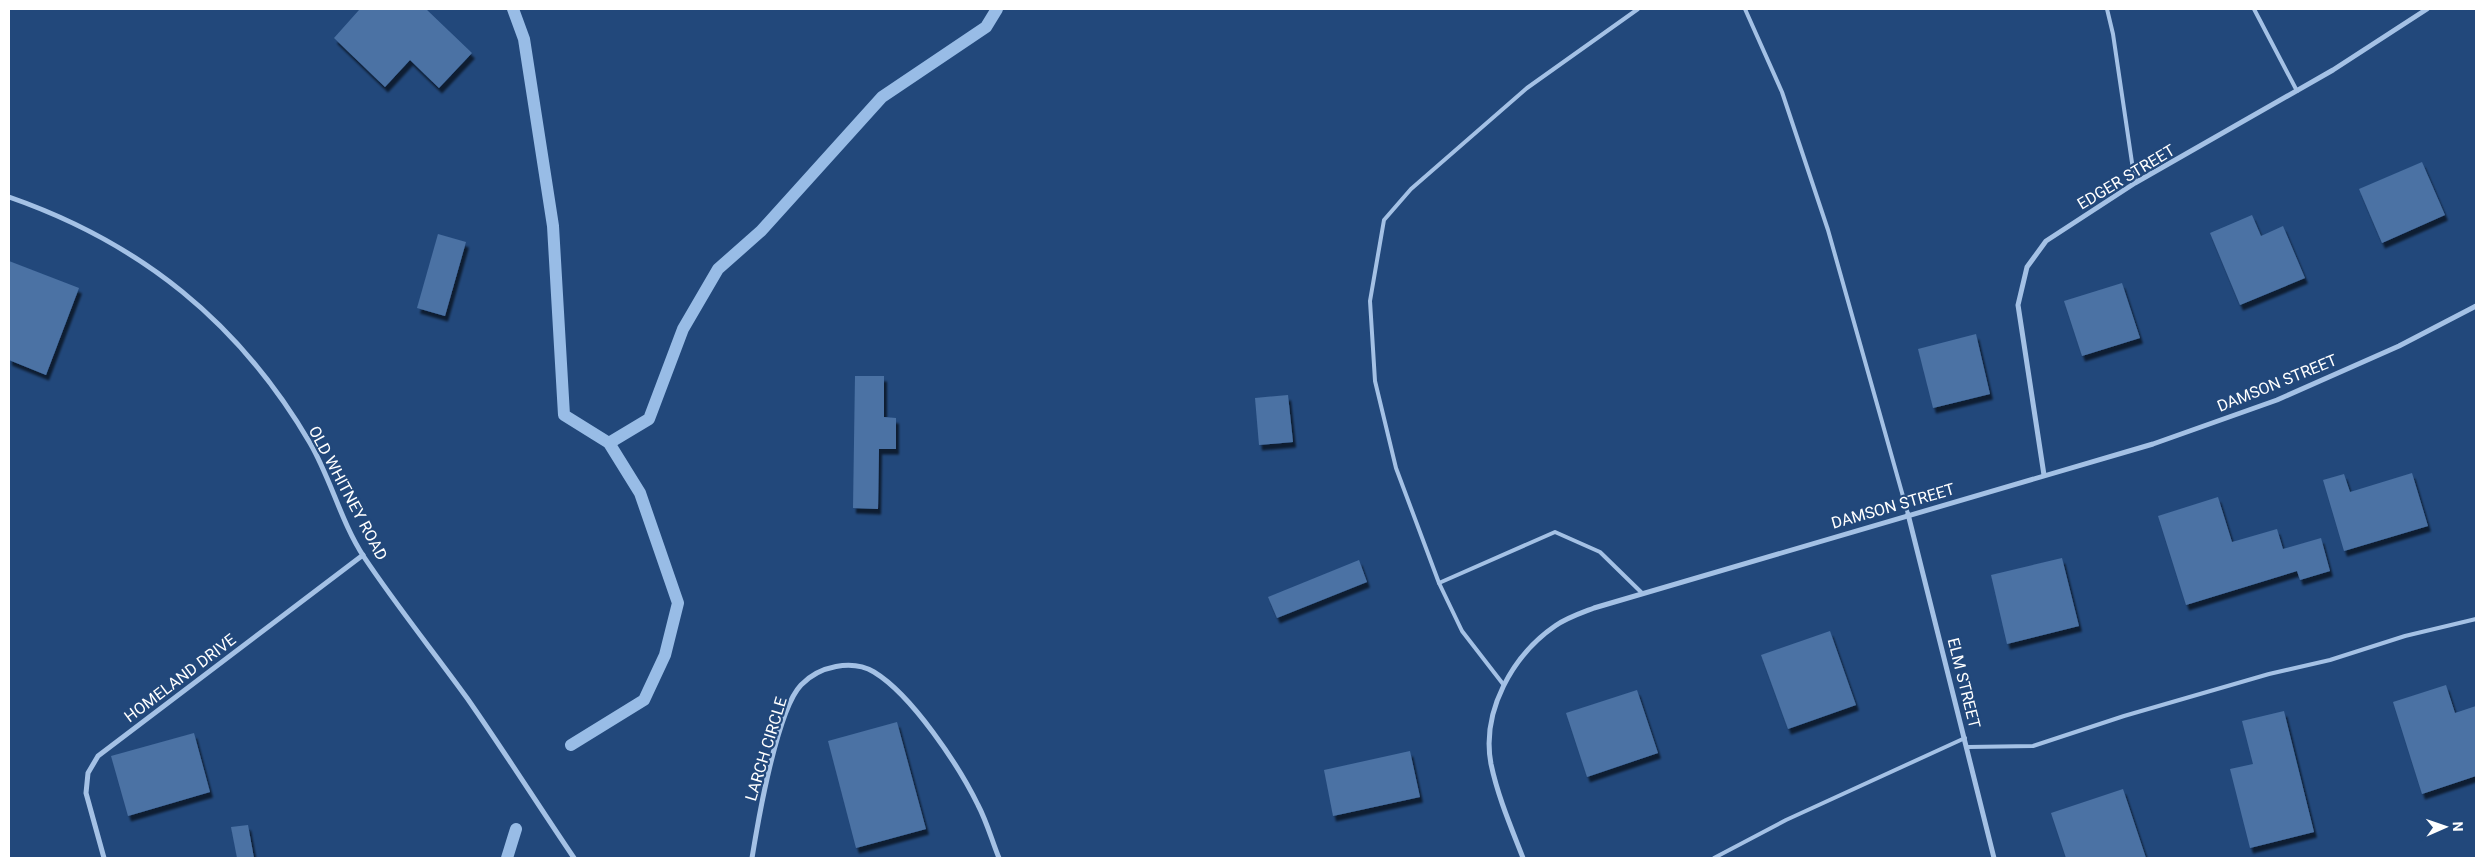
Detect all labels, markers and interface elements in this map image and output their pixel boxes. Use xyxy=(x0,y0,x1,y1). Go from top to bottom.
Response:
street label: EDGER STREET xyxy=(2074,140,2179,214)
street label: DAMSON STREET xyxy=(2214,350,2340,416)
street label: OLD WHITNEY ROAD xyxy=(305,423,391,563)
street label: DAMSON STREET xyxy=(1829,479,1957,533)
street label: HOMELAND DRIVE xyxy=(121,630,239,726)
street label: ELM STREET xyxy=(1944,636,1985,731)
street label: LARCH CIRCLE xyxy=(741,695,791,803)
north arrow xyxy=(2420,802,2470,852)
text: N xyxy=(2450,821,2466,832)

